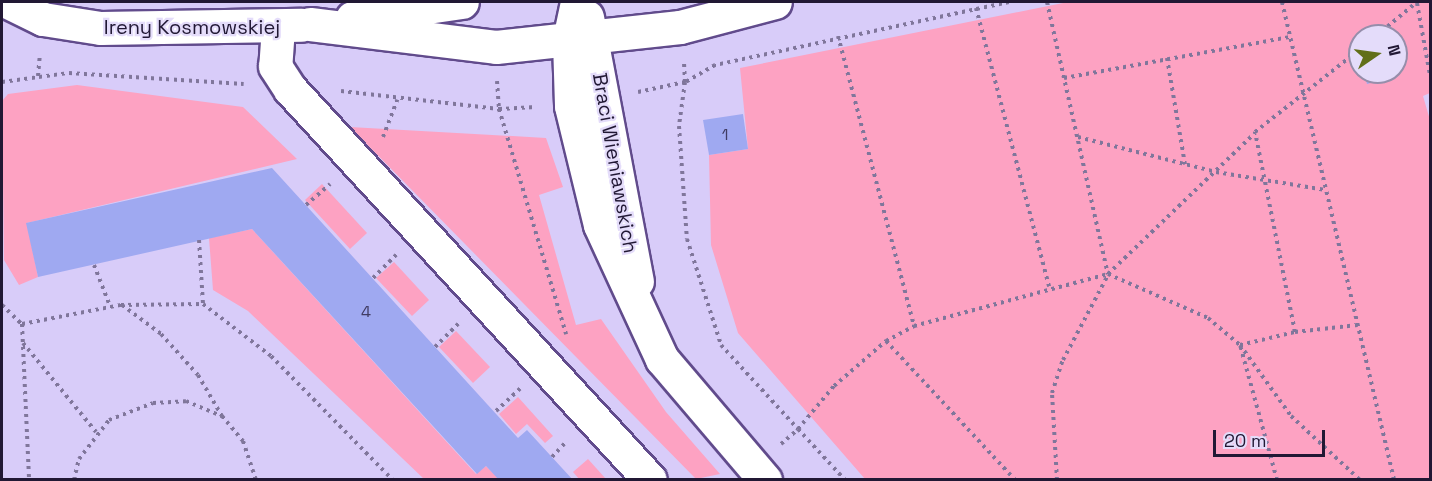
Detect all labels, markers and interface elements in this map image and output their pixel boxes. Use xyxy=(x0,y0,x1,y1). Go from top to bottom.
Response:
street label: Ireny Kosmowskiej xyxy=(104,15,280,39)
north arrow xyxy=(1348,24,1408,84)
text: N xyxy=(1383,43,1406,58)
street label: Braci Wieniawskich xyxy=(587,71,643,255)
house number: 1 xyxy=(722,125,728,145)
house number: 4 xyxy=(361,302,371,322)
scale bar xyxy=(1216,418,1328,456)
text: 20 m xyxy=(1224,429,1267,452)

